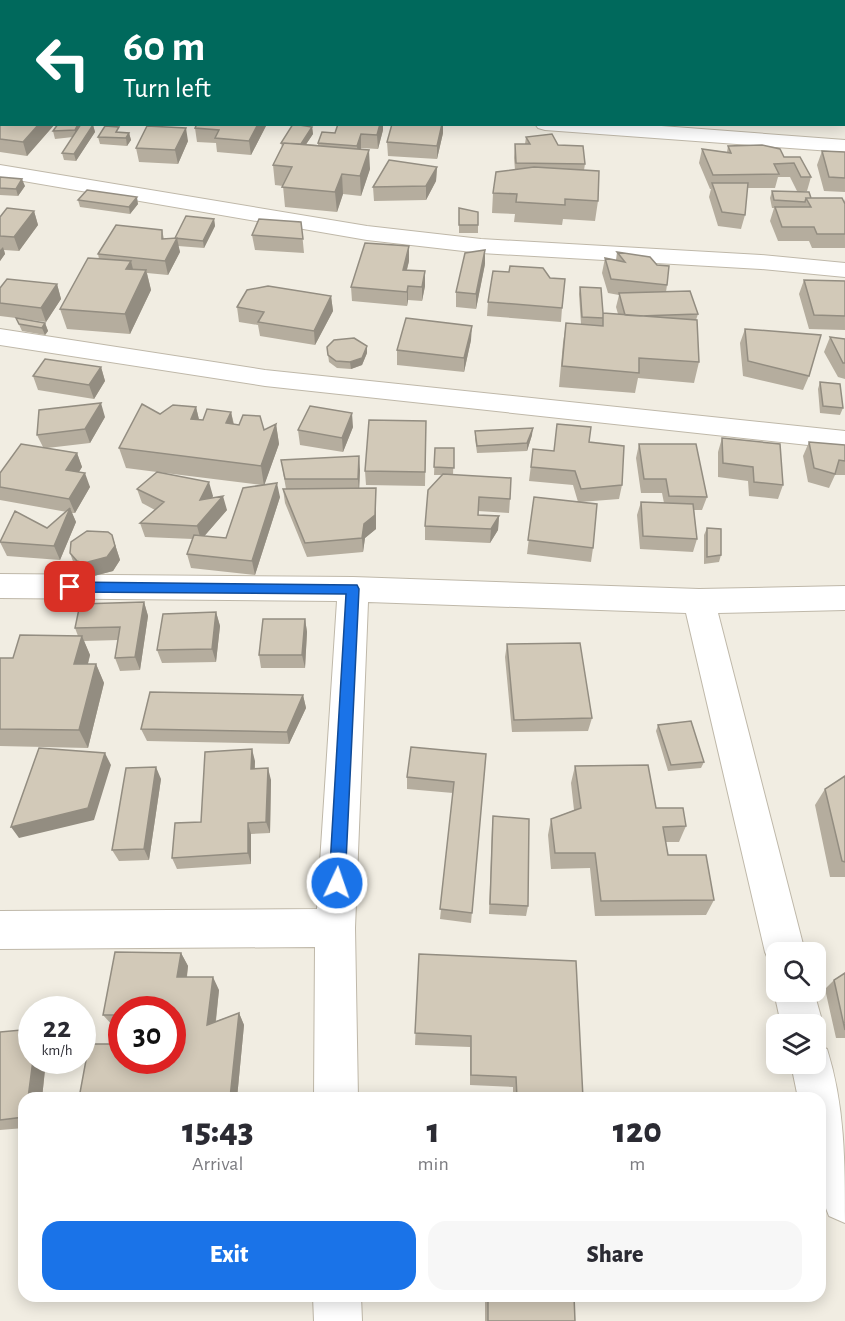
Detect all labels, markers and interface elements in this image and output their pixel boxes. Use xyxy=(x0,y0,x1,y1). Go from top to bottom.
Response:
icon: left xyxy=(24,24,102,102)
text: 60 m xyxy=(123,26,205,68)
text: Turn left xyxy=(123,75,211,102)
pin xyxy=(44,561,95,612)
icon: arrive xyxy=(53,570,86,603)
position arrow xyxy=(305,851,369,915)
map controls xyxy=(766,942,826,1074)
button: search xyxy=(766,942,826,1002)
speed limit sign: 30 xyxy=(108,996,186,1074)
text: 22 xyxy=(43,1013,71,1043)
button: layers xyxy=(766,1014,826,1074)
text: km/h xyxy=(42,1043,72,1058)
text: 15:43 xyxy=(182,1113,254,1149)
text: 1 xyxy=(427,1113,440,1149)
text: 120 xyxy=(613,1113,662,1149)
text: Arrival xyxy=(192,1154,244,1174)
text: min xyxy=(418,1154,449,1174)
text: m xyxy=(629,1154,645,1174)
button: Exit xyxy=(42,1221,416,1290)
button: Share xyxy=(428,1221,802,1290)

